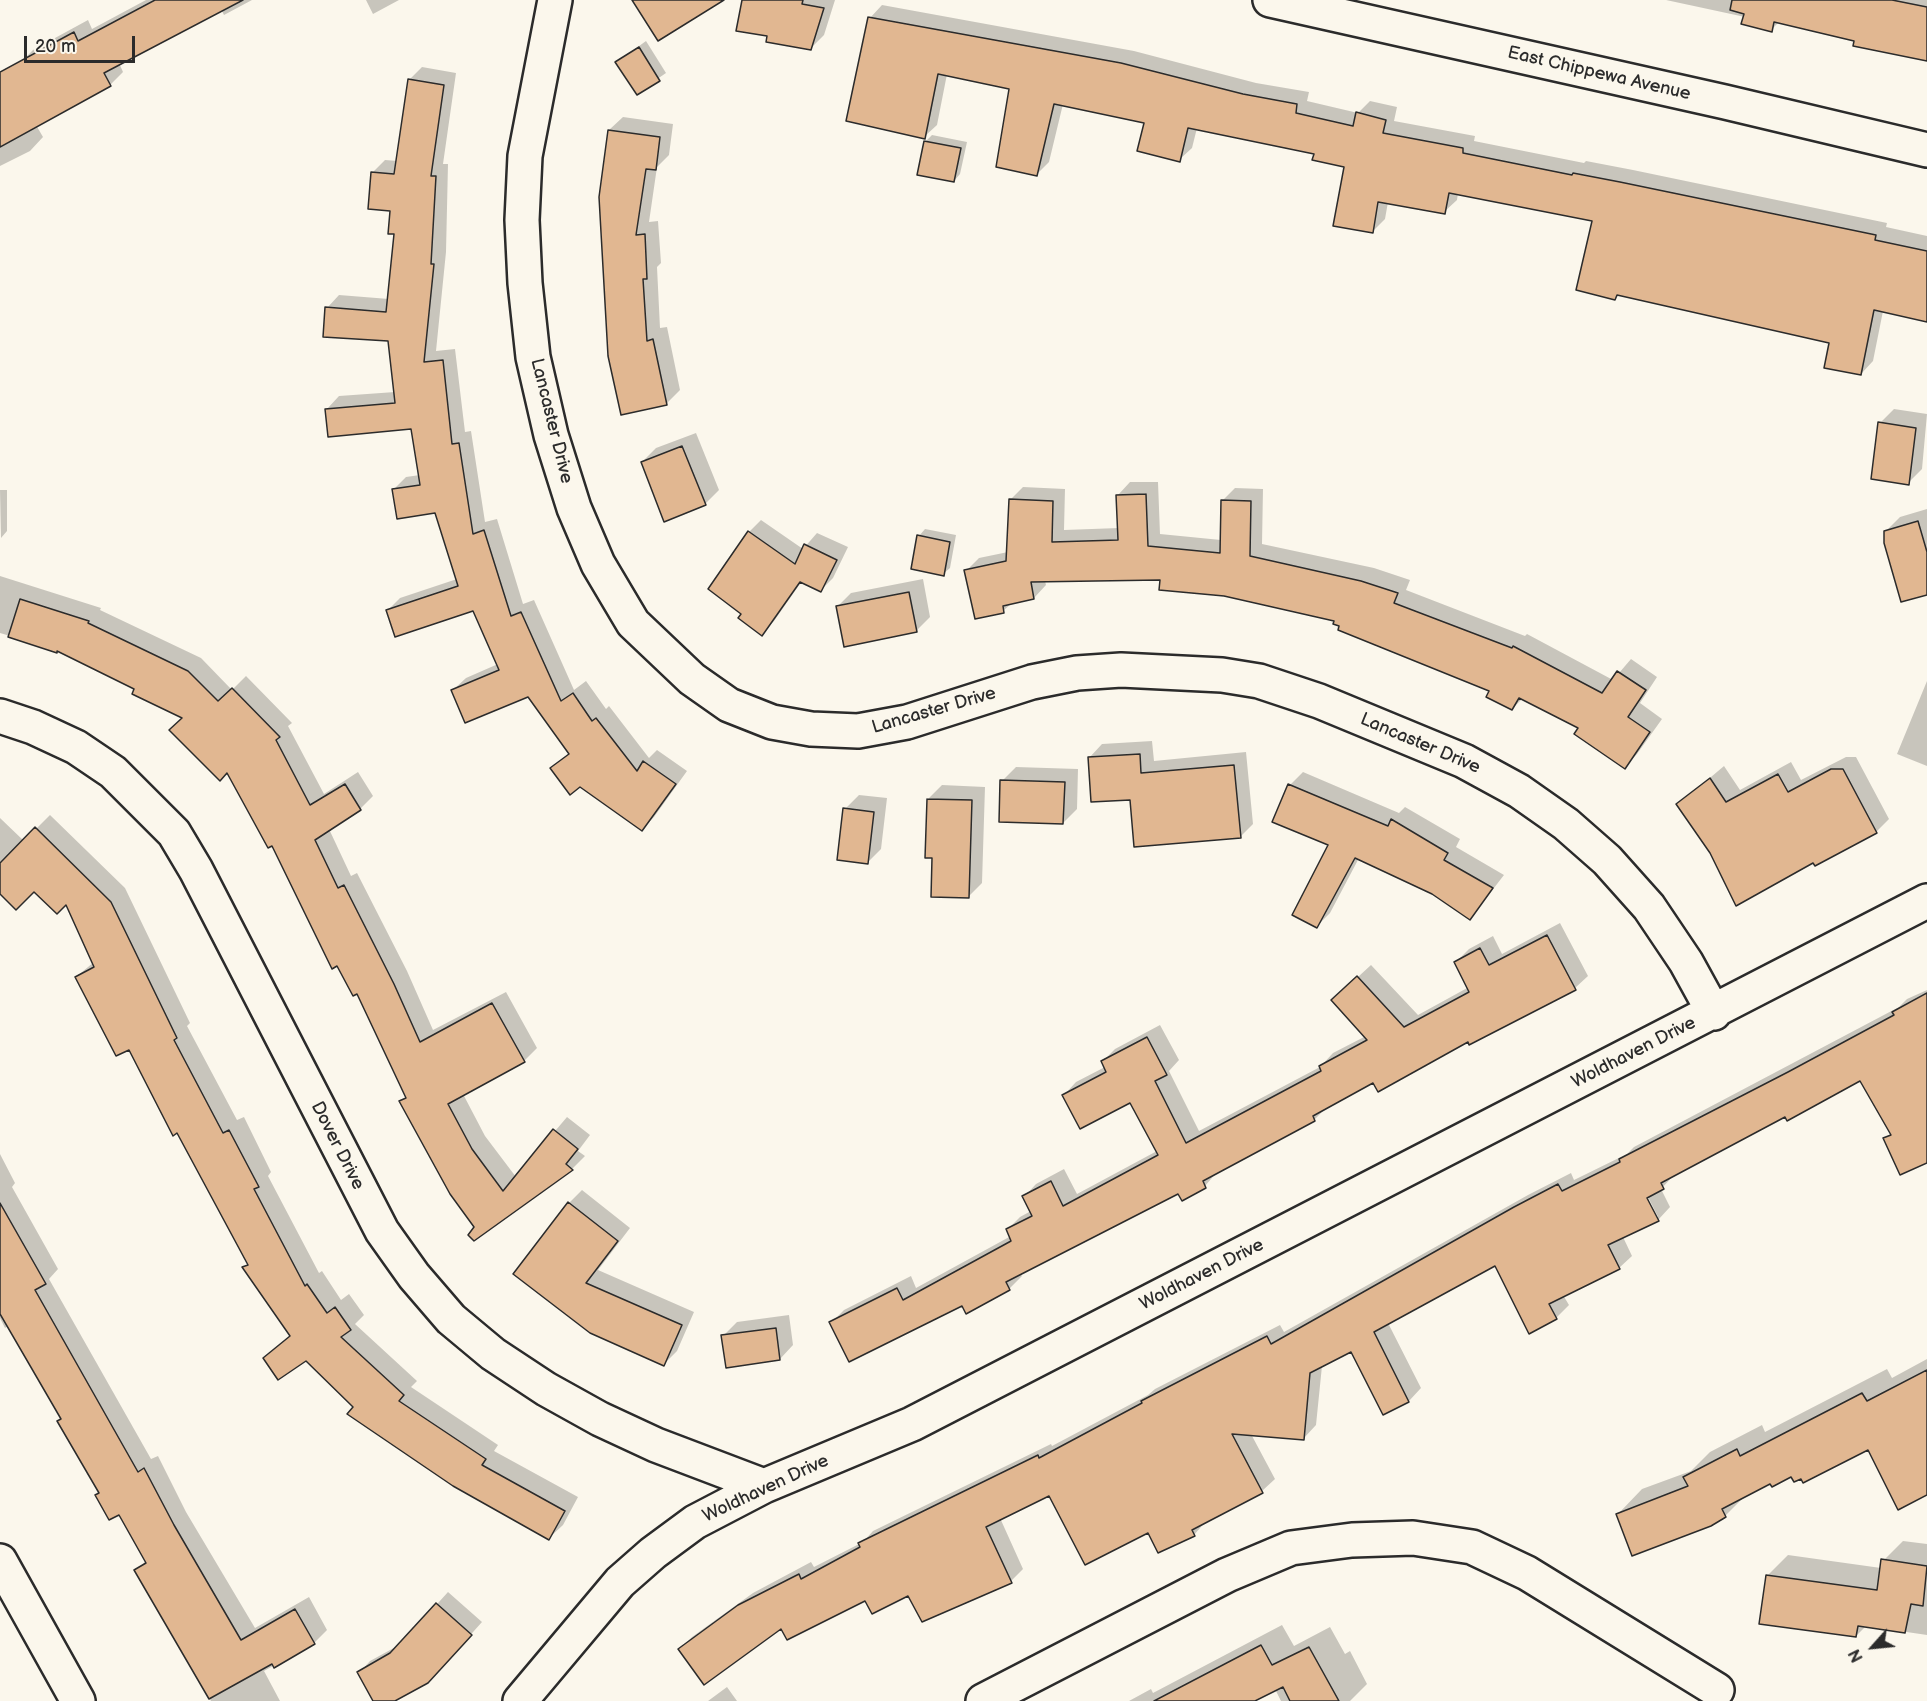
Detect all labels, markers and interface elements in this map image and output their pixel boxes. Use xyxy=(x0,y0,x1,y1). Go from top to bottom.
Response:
scale bar xyxy=(27,24,138,62)
text: 20 m xyxy=(35,36,76,57)
street label: East Chippewa Avenue xyxy=(1505,42,1693,106)
street label: Lancaster Drive xyxy=(525,356,577,486)
street label: Lancaster Drive xyxy=(869,683,999,739)
street label: Lancaster Drive xyxy=(1357,709,1483,779)
street label: Woldhaven Drive xyxy=(1568,1012,1700,1094)
street label: Dover Drive xyxy=(306,1098,368,1194)
street label: Woldhaven Drive xyxy=(1136,1234,1268,1316)
street label: Woldhaven Drive xyxy=(700,1450,832,1528)
north arrow xyxy=(1843,1617,1903,1677)
text: N xyxy=(1845,1646,1868,1665)

